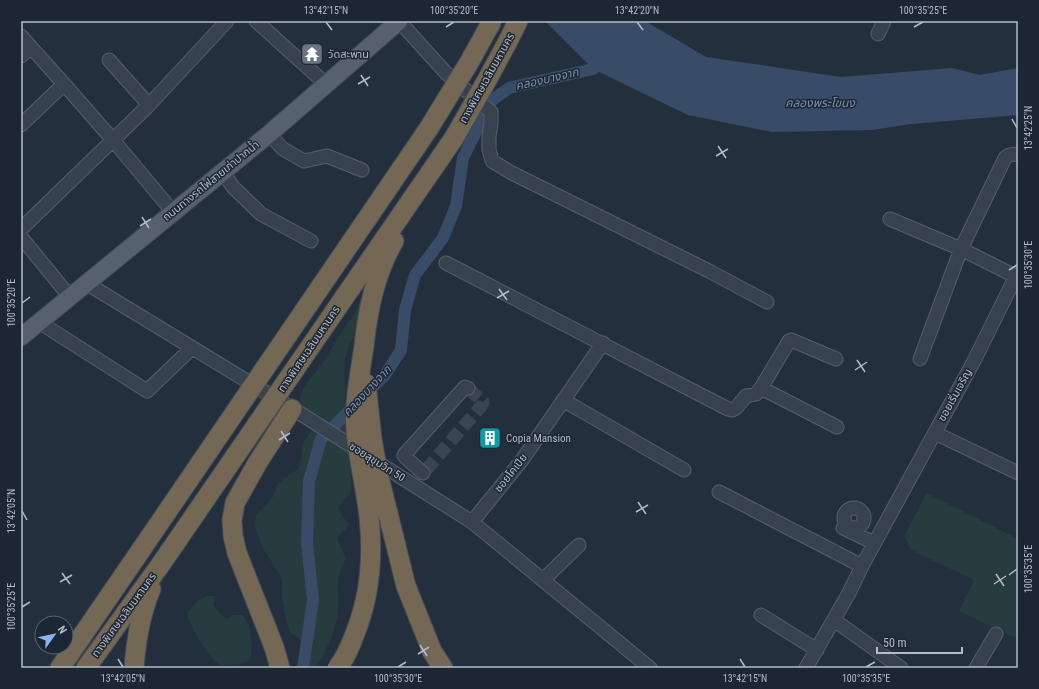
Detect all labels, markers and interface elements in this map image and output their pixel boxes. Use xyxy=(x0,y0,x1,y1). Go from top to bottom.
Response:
text: 13°42'15"N xyxy=(304,5,348,16)
text: 100°35'20"E xyxy=(430,5,478,16)
text: 13°42'20"N xyxy=(615,5,659,16)
text: 100°35'25"E xyxy=(899,5,947,16)
street label: ทางพิเศษเฉลิมมหานคร xyxy=(457,31,517,125)
temple icon: วัดสะพาน xyxy=(299,41,325,67)
place label: วัดสะพาน xyxy=(328,48,369,61)
water label: คลองบางจาก xyxy=(514,65,581,93)
water label: คลองพระโขนง xyxy=(785,96,855,110)
text: 13°42'25"N xyxy=(1023,106,1034,150)
street label: ถนนทางรถไฟสายเก่าปากน้ำ xyxy=(159,137,262,224)
text: 100°35'30"E xyxy=(1023,241,1034,289)
text: 100°35'20"E xyxy=(6,279,17,327)
street label: ทางพิเศษเฉลิมมหานคร xyxy=(275,303,343,395)
water label: คลองบางจาก xyxy=(340,362,395,419)
street label: ซอยเริ่มเจริญ xyxy=(934,366,975,424)
building icon: Copia Mansion xyxy=(477,425,503,451)
place label: Copia Mansion xyxy=(506,432,571,445)
street label: ซอยสุขุมวิท 50 xyxy=(347,440,407,484)
street label: ซอยโคเปีย xyxy=(492,451,530,495)
text: 13°42'05"N xyxy=(6,489,17,533)
text: 100°35'35"E xyxy=(1023,545,1034,593)
street label: ทางพิเศษเฉลิมมหานคร xyxy=(89,570,159,660)
text: 100°35'25"E xyxy=(6,583,17,631)
north arrow xyxy=(34,615,74,655)
text: N xyxy=(55,623,69,636)
scale bar xyxy=(877,629,962,655)
text: 50 m xyxy=(883,636,907,650)
text: 13°42'05"N xyxy=(101,673,145,684)
text: 100°35'30"E xyxy=(374,673,422,684)
text: 13°42'15"N xyxy=(723,673,767,684)
text: 100°35'35"E xyxy=(842,673,890,684)

